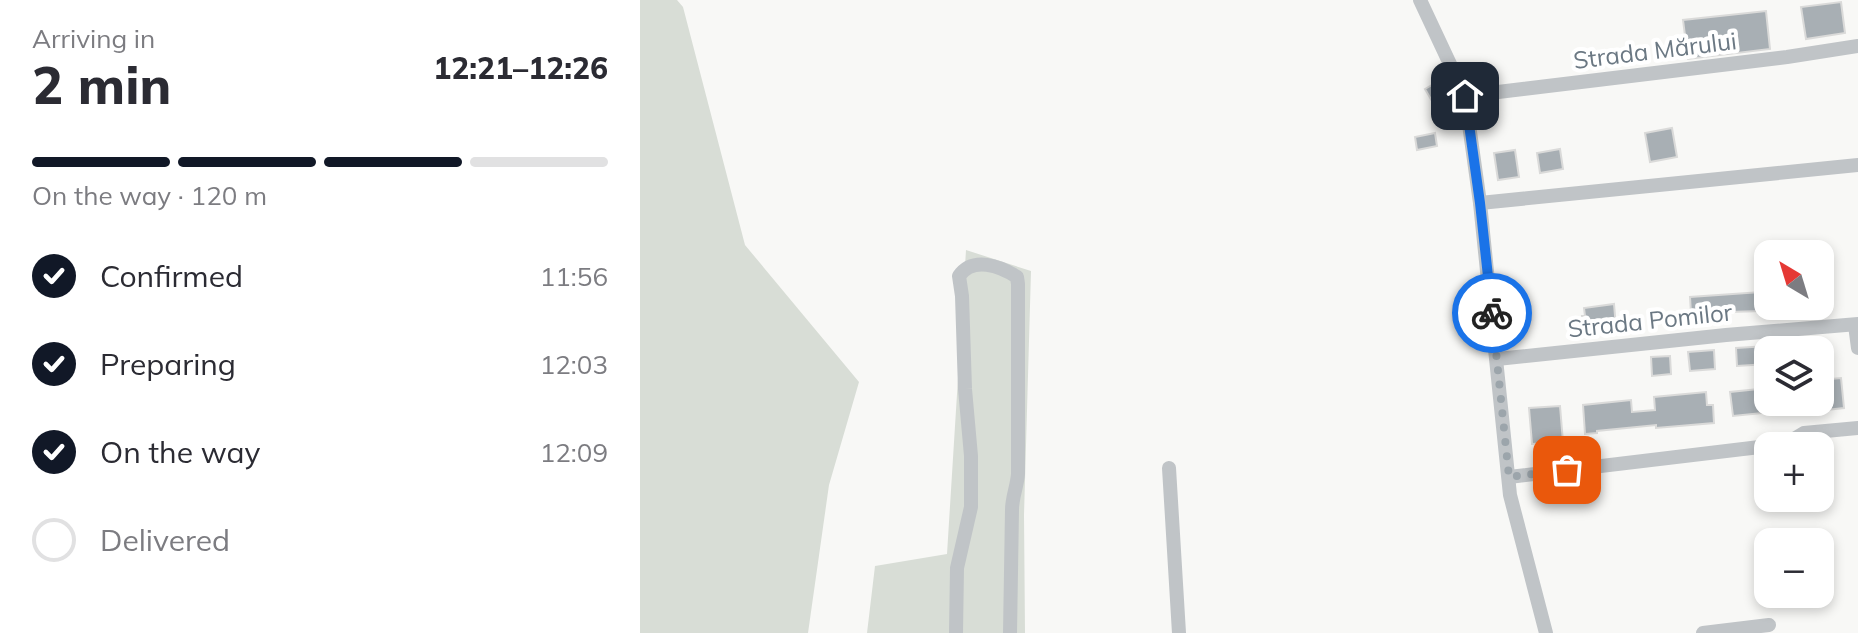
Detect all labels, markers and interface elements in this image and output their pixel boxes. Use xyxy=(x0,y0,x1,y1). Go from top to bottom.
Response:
text: Arriving in xyxy=(32,22,155,55)
street label: Strada Mărului xyxy=(1572,25,1738,75)
text: 12:21–12:26 xyxy=(433,49,608,87)
text: 2 min xyxy=(32,52,171,117)
pin xyxy=(1431,62,1499,130)
icon: home xyxy=(1443,74,1487,118)
text: On the way · 120 m xyxy=(32,179,267,212)
north arrow xyxy=(1754,240,1834,320)
map controls xyxy=(1754,240,1834,608)
icon: check xyxy=(32,254,76,298)
text: Confirmed xyxy=(100,257,243,295)
text: 11:56 xyxy=(540,260,608,293)
courier xyxy=(1452,273,1532,353)
icon: bike xyxy=(1470,291,1514,335)
street label: Strada Pomilor xyxy=(1566,296,1734,344)
button: layers xyxy=(1754,336,1834,416)
icon: check xyxy=(32,342,76,386)
text: Preparing xyxy=(100,345,236,383)
text: 12:03 xyxy=(540,348,608,381)
icon: check xyxy=(32,430,76,474)
button: + xyxy=(1754,432,1834,512)
text: On the way xyxy=(100,433,260,471)
text: 12:09 xyxy=(540,436,608,469)
pin xyxy=(1533,436,1601,504)
icon: bag xyxy=(1545,448,1589,492)
text: Delivered xyxy=(100,521,230,559)
button: − xyxy=(1754,528,1834,608)

